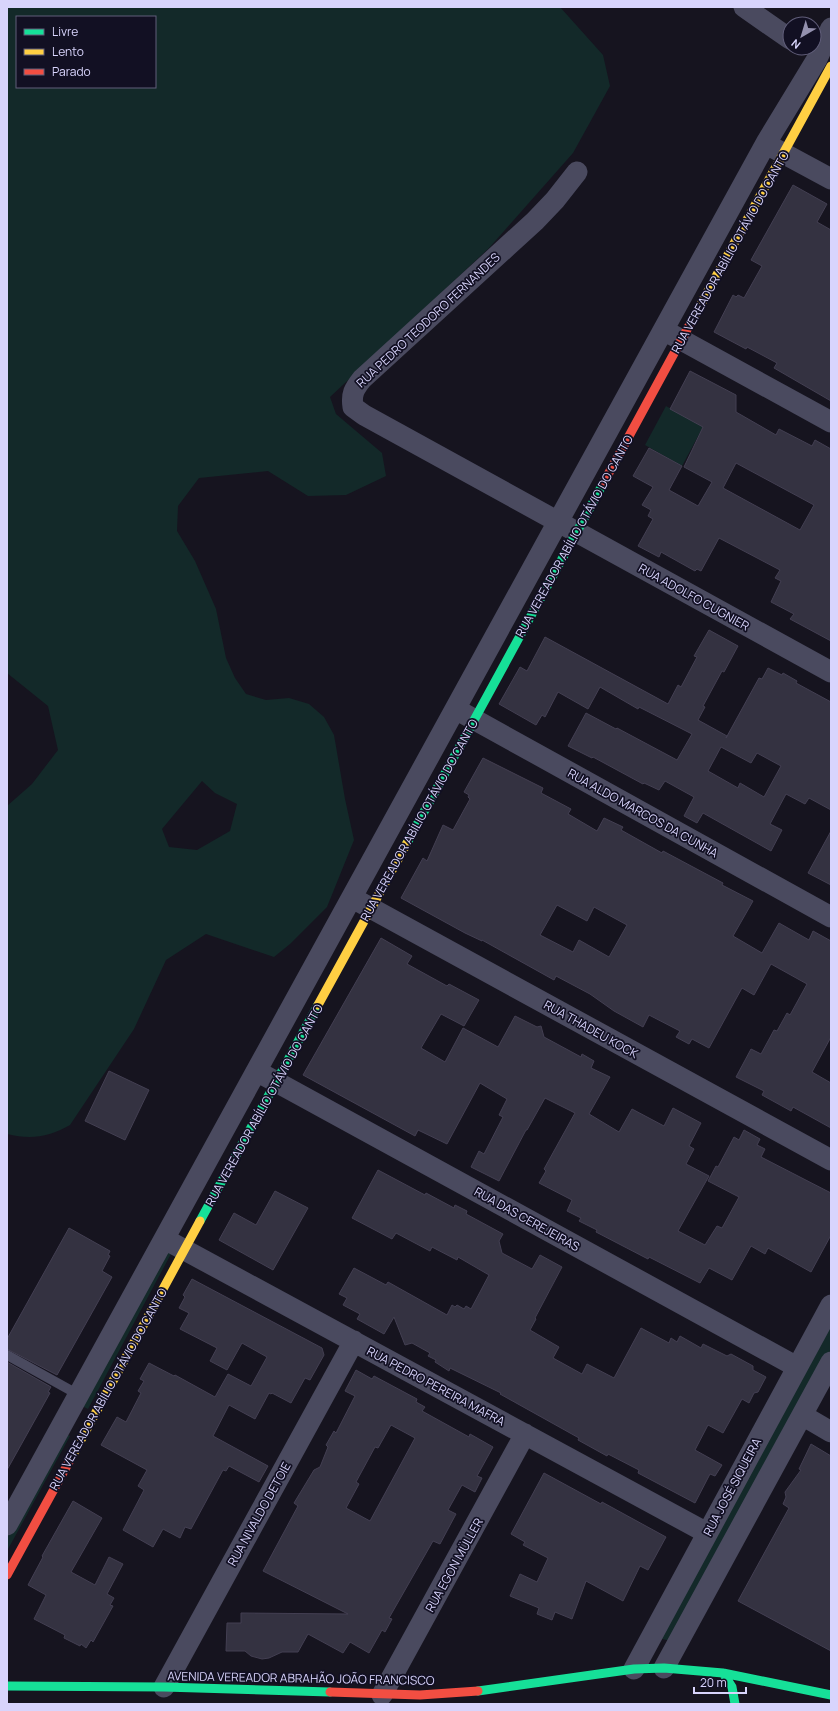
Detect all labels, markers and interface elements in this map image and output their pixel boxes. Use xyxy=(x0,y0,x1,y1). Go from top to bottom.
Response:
legend xyxy=(16,16,156,88)
north arrow xyxy=(782,16,822,56)
text: Livre xyxy=(52,23,78,40)
text: N xyxy=(788,36,803,53)
text: Lento xyxy=(52,43,84,60)
text: Parado xyxy=(52,63,91,80)
street label: RUA VEREADOR ABÍLIO OTÁVIO DO CANTO xyxy=(667,148,793,356)
street label: RUA PEDRO TEODORO FERNANDES xyxy=(353,249,503,391)
street label: RUA VEREADOR ABÍLIO OTÁVIO DO CANTO xyxy=(511,432,637,640)
street label: RUA ADOLFO CUGNIER xyxy=(636,559,753,635)
street label: RUA VEREADOR ABÍLIO OTÁVIO DO CANTO xyxy=(356,716,482,924)
street label: RUA ALDO MARCOS DA CUNHA xyxy=(565,764,722,862)
street label: RUA THADEU KOCK xyxy=(541,996,642,1062)
street label: RUA VEREADOR ABÍLIO OTÁVIO DO CANTO xyxy=(201,1001,327,1209)
street label: RUA DAS CEREJEIRAS xyxy=(471,1183,583,1255)
street label: RUA VEREADOR ABÍLIO OTÁVIO DO CANTO xyxy=(45,1285,171,1493)
street label: RUA PEDRO PEREIRA MAFRA xyxy=(364,1342,508,1430)
street label: RUA JOSÉ SIQUEIRA xyxy=(699,1435,765,1539)
street label: RUA NIVALDO DETOIE xyxy=(223,1459,295,1569)
street label: RUA EGON MÜLLER xyxy=(421,1515,487,1615)
street label: AVENIDA VEREADOR ABRAHÃO JOÃO FRANCISCO xyxy=(167,1667,435,1689)
scale bar xyxy=(694,1669,746,1695)
text: 20 m xyxy=(700,1674,727,1691)

